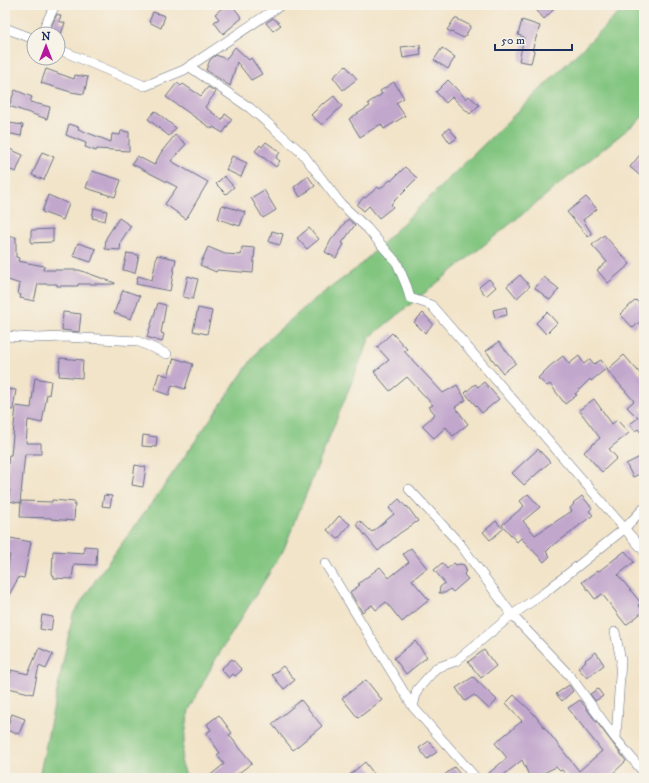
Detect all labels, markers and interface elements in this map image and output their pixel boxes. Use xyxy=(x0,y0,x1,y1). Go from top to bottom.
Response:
north arrow xyxy=(26,26,66,66)
scale bar xyxy=(495,26,572,52)
text: N xyxy=(41,30,51,44)
text: 50 m xyxy=(501,33,525,48)

